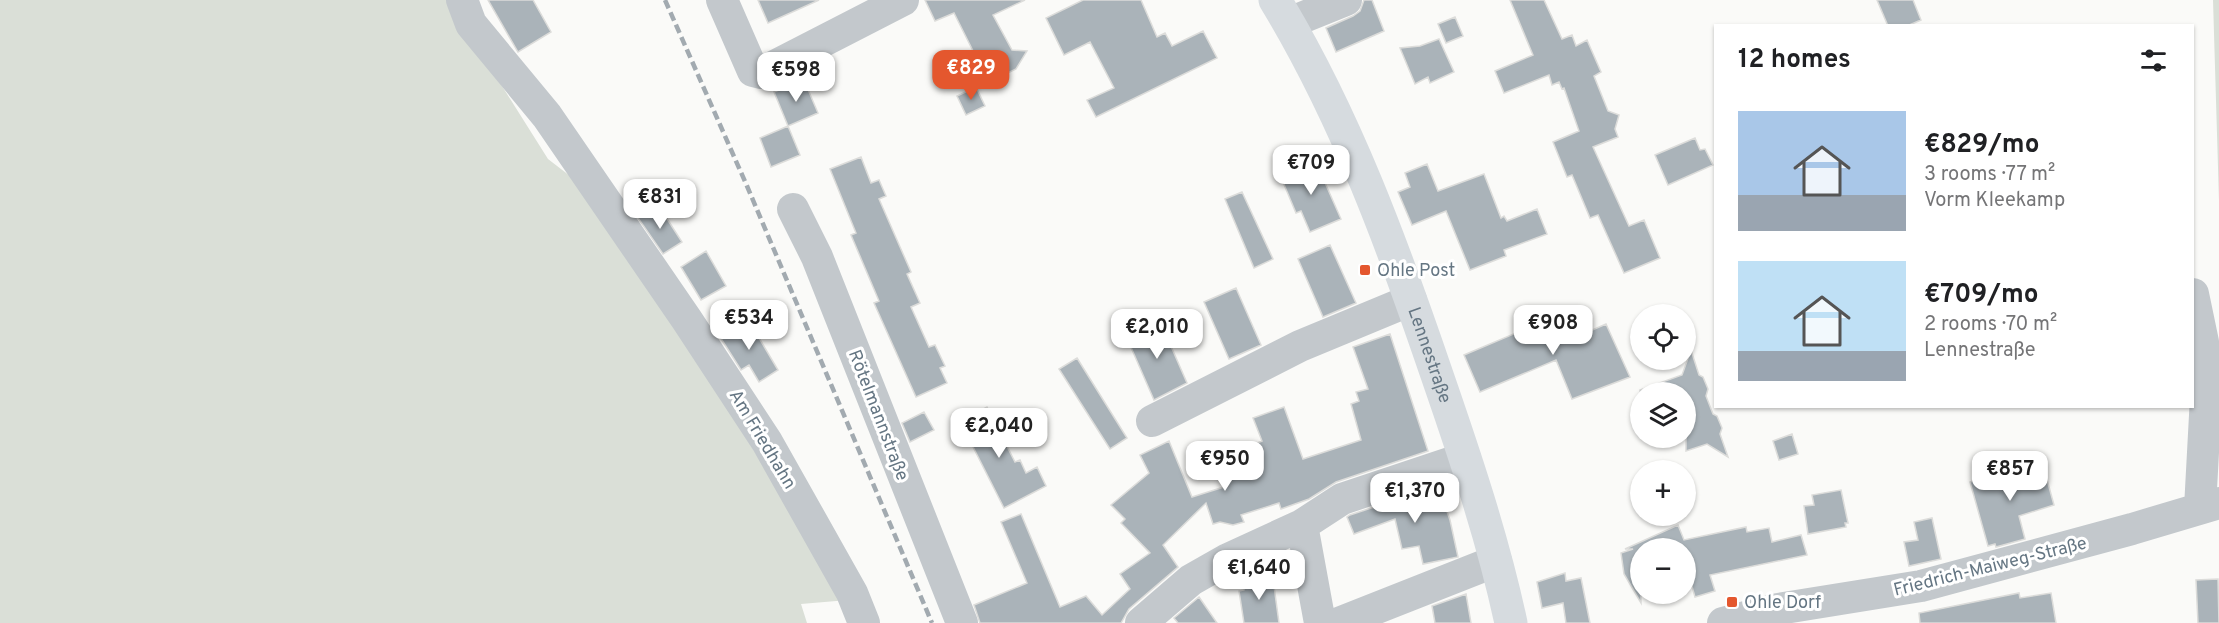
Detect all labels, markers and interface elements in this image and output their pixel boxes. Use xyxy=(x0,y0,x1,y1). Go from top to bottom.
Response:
text: 12 homes xyxy=(1738,44,1851,77)
icon: filters xyxy=(2137,44,2170,77)
pin: €829 xyxy=(935,50,1007,101)
pin: €598 xyxy=(760,52,832,103)
text: €829 xyxy=(946,56,996,82)
text: €598 xyxy=(771,58,821,84)
text: €829/mo xyxy=(1924,129,2040,162)
icon: home xyxy=(1786,135,1858,207)
pin: €709 xyxy=(1275,145,1347,196)
text: €709 xyxy=(1287,151,1335,177)
text: 3 rooms · 77 m² xyxy=(1924,162,2055,188)
pin: €831 xyxy=(624,179,696,230)
text: €831 xyxy=(637,185,683,211)
text: Vorm Kleekamp xyxy=(1924,188,2065,214)
place label: Ohle Post xyxy=(1377,260,1455,283)
marker: Ohle Post xyxy=(1358,263,1372,277)
text: €709/mo xyxy=(1924,279,2039,312)
icon: home xyxy=(1786,285,1858,357)
pin: €534 xyxy=(713,300,785,351)
street label: Lennestraße xyxy=(1401,304,1456,406)
map controls xyxy=(1630,304,1696,604)
button: locate xyxy=(1630,304,1696,370)
pin: €908 xyxy=(1517,305,1589,356)
text: €534 xyxy=(724,306,774,332)
pin: €2,010 xyxy=(1108,309,1206,360)
text: €908 xyxy=(1528,311,1578,337)
text: 2 rooms · 70 m² xyxy=(1924,312,2057,338)
text: €2,010 xyxy=(1125,315,1189,341)
text: Lennestraße xyxy=(1924,338,2035,364)
street label: Rötelmannstraße xyxy=(842,347,913,484)
button: layers xyxy=(1630,382,1696,448)
street label: Am Friedhahn xyxy=(723,386,800,494)
pin: €2,040 xyxy=(950,408,1048,459)
text: €2,040 xyxy=(964,414,1034,440)
pin: €950 xyxy=(1189,441,1261,492)
text: €950 xyxy=(1200,447,1250,473)
pin: €857 xyxy=(1974,451,2046,502)
text: €857 xyxy=(1986,457,2034,483)
button: + xyxy=(1630,460,1696,526)
pin: €1,370 xyxy=(1366,473,1464,524)
text: €1,370 xyxy=(1384,479,1446,505)
street label: Friedrich-Maiweg-Straße xyxy=(1891,532,2089,603)
button: − xyxy=(1630,538,1696,604)
pin: €1,640 xyxy=(1210,550,1308,601)
text: €1,640 xyxy=(1227,556,1291,582)
place label: Ohle Dorf xyxy=(1744,592,1821,615)
marker: Ohle Dorf xyxy=(1725,595,1739,609)

